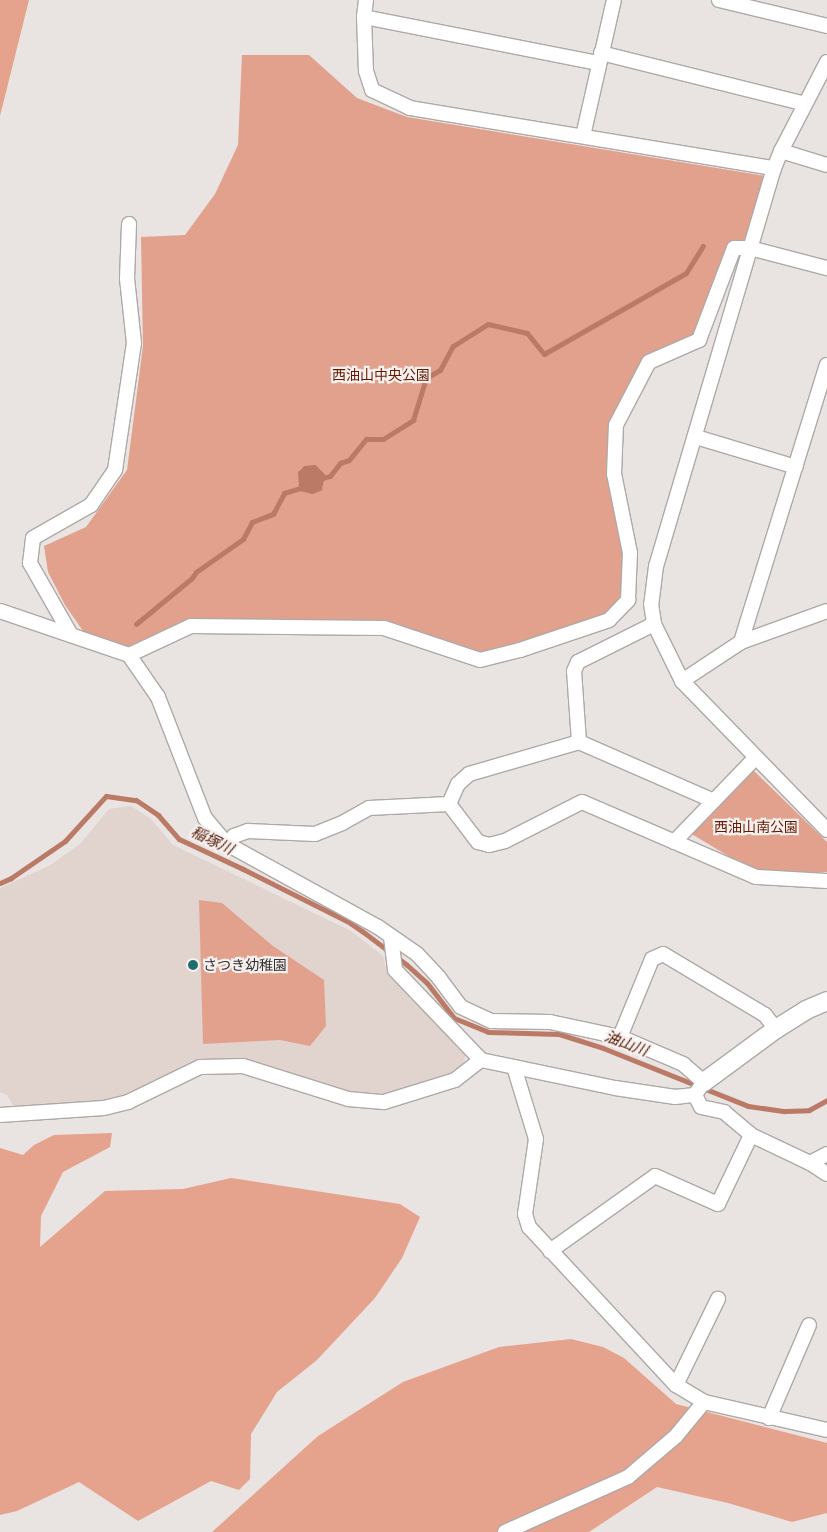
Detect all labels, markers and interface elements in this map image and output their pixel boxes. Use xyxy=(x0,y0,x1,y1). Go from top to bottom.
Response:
park label: 西油山中央公園 xyxy=(332,367,430,383)
park label: 西油山南公園 xyxy=(714,819,798,835)
water label: 稲塚川 xyxy=(188,823,236,859)
place label: さつき幼稚園 xyxy=(203,957,287,973)
marker: さつき幼稚園 xyxy=(187,959,199,971)
water label: 油山川 xyxy=(602,1028,650,1060)

